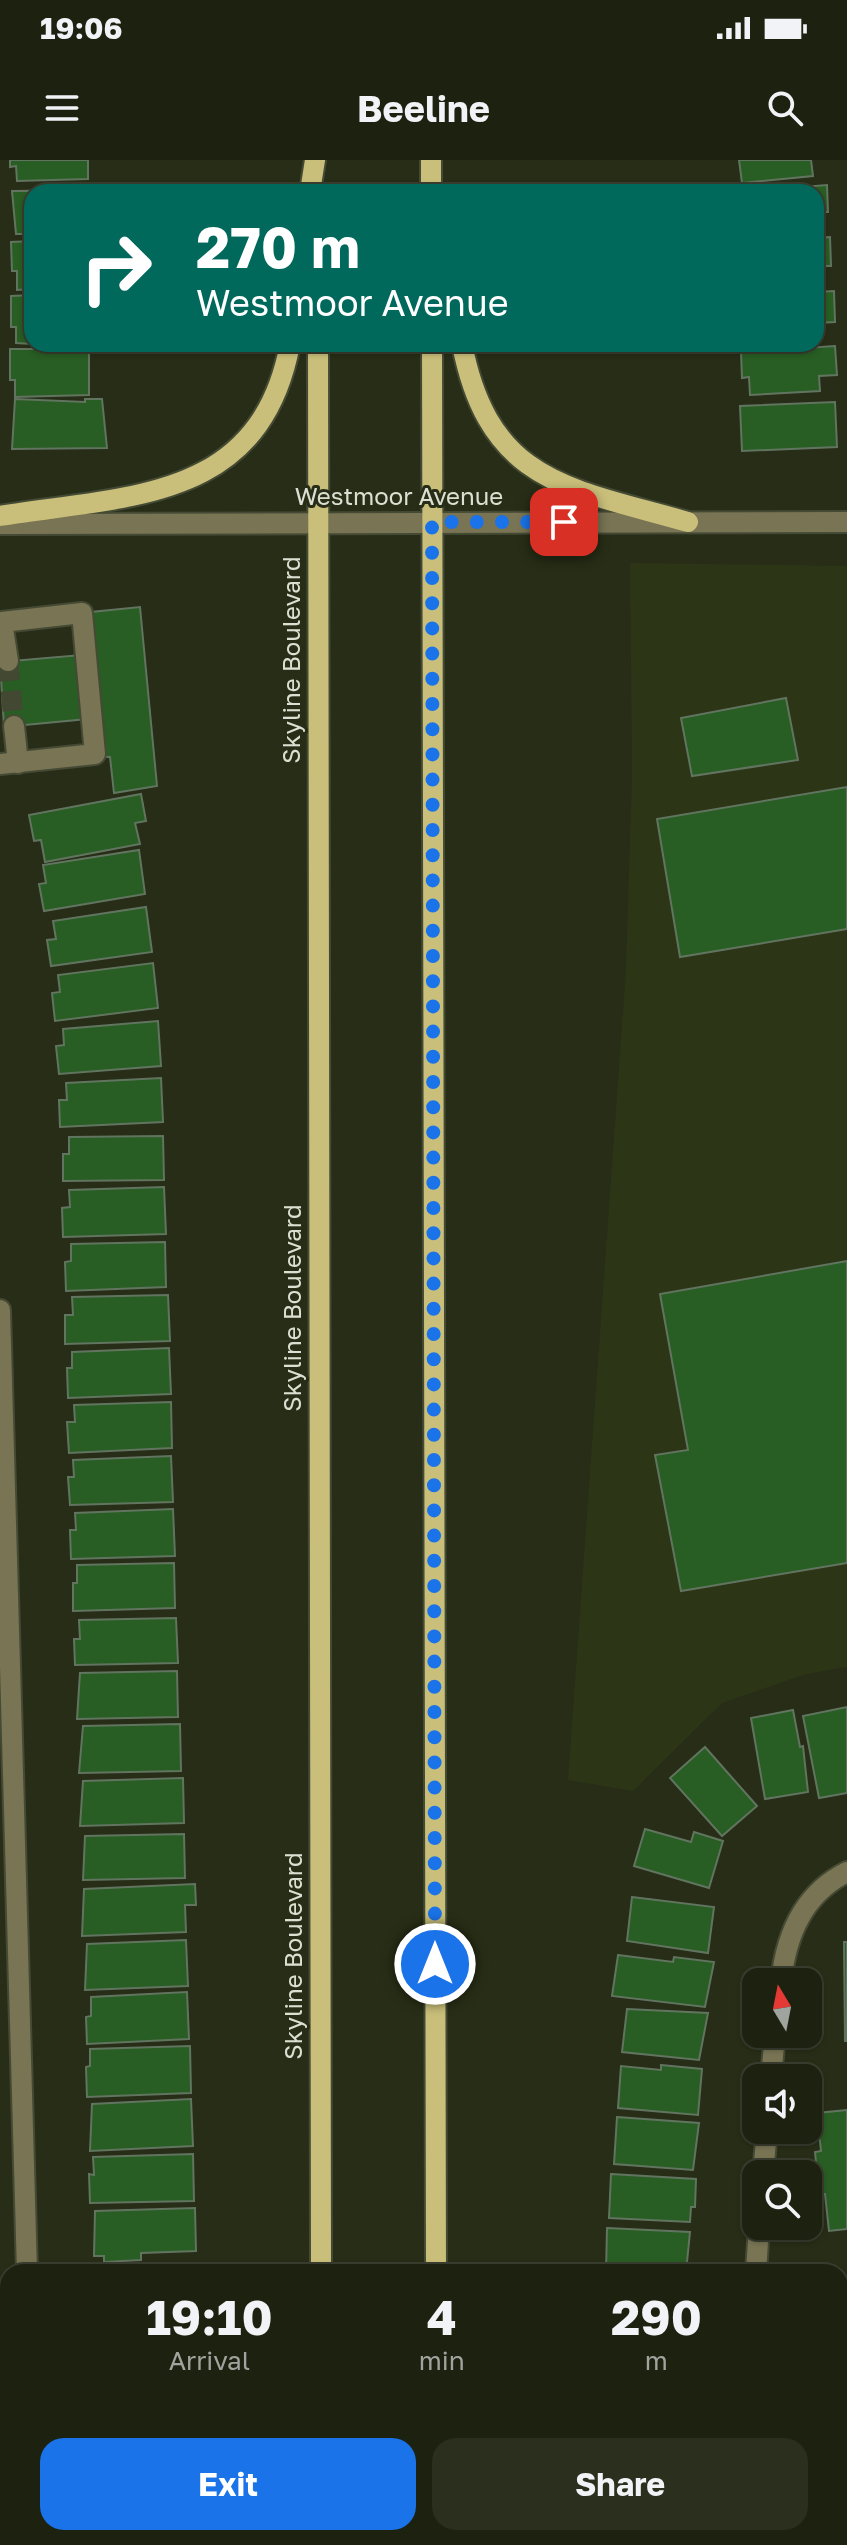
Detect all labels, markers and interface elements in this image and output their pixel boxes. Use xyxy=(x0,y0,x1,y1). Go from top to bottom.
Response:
text: 19:06 xyxy=(40,10,123,46)
icon: menu xyxy=(40,86,84,130)
icon: search xyxy=(763,86,807,130)
text: Beeline xyxy=(357,87,490,130)
text: 270 m xyxy=(196,213,360,280)
icon: right xyxy=(64,216,168,320)
text: Westmoor Avenue xyxy=(196,281,509,324)
street label: Westmoor Avenue xyxy=(295,481,503,510)
pin xyxy=(530,488,598,556)
icon: arrive xyxy=(542,500,586,544)
street label: Skyline Boulevard xyxy=(276,556,305,764)
street label: Skyline Boulevard xyxy=(277,1204,306,1412)
street label: Skyline Boulevard xyxy=(278,1852,307,2060)
position arrow xyxy=(393,1922,477,2006)
north arrow xyxy=(742,1968,822,2048)
map controls xyxy=(742,1968,822,2240)
button: sound xyxy=(742,2064,822,2144)
button: search xyxy=(742,2160,822,2240)
text: 19:10 xyxy=(146,2288,273,2346)
text: 4 xyxy=(427,2288,457,2346)
text: 290 xyxy=(611,2288,702,2346)
text: Arrival xyxy=(169,2345,250,2376)
text: min xyxy=(419,2345,465,2376)
text: m xyxy=(645,2345,668,2376)
button: Exit xyxy=(40,2438,416,2530)
button: Share xyxy=(432,2438,808,2530)

